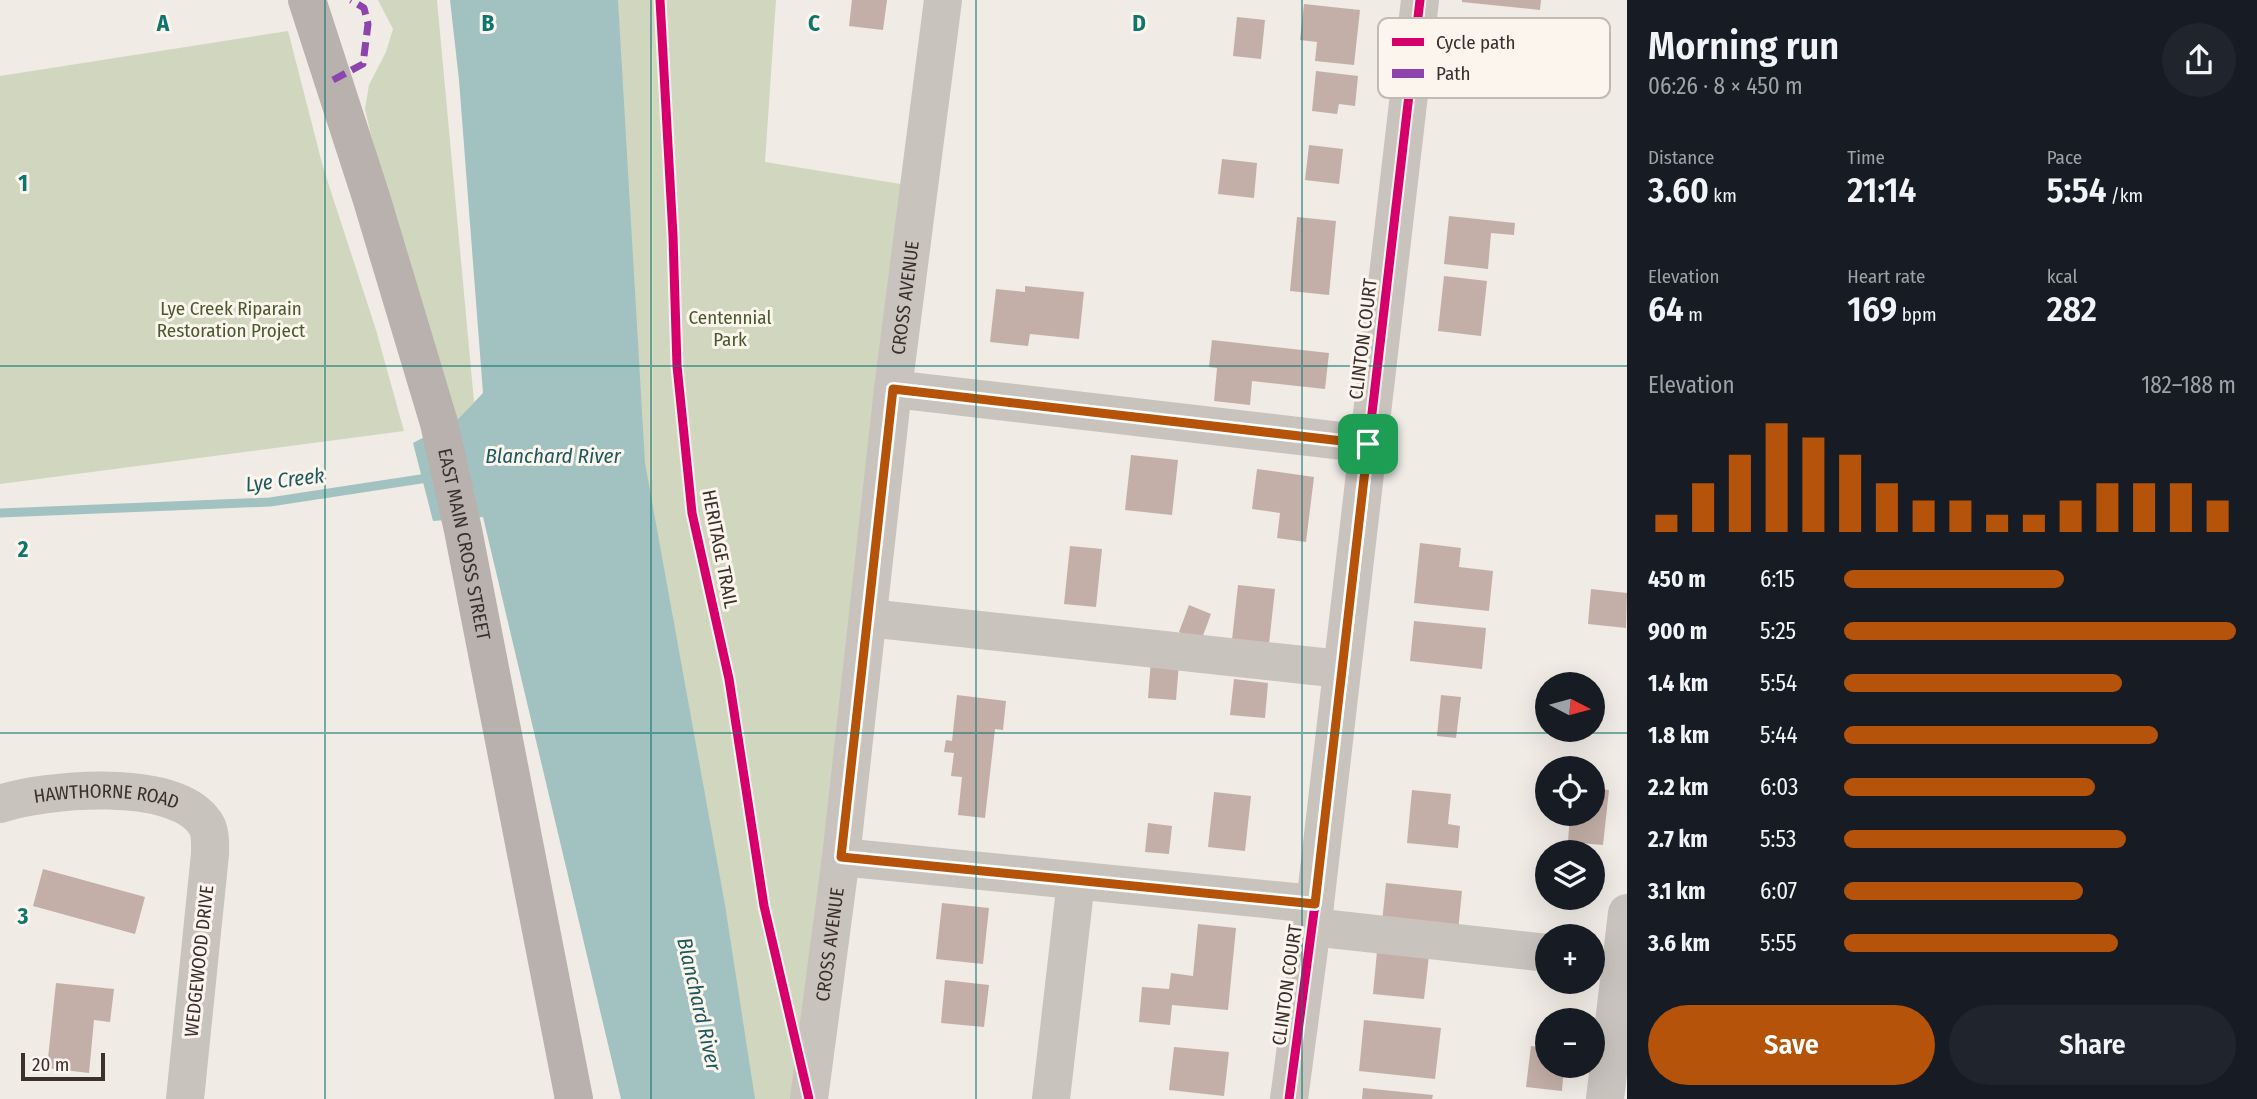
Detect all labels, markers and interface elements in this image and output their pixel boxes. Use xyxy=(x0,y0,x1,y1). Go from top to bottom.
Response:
text: A xyxy=(156,9,170,37)
text: B xyxy=(482,9,495,37)
text: C xyxy=(808,9,820,37)
text: D xyxy=(1132,9,1146,37)
legend xyxy=(1378,18,1610,98)
text: Morning run xyxy=(1648,23,1839,69)
button: share xyxy=(2162,23,2236,97)
text: Cycle path xyxy=(1436,31,1515,54)
text: Path xyxy=(1436,62,1471,85)
text: 06:26 · 8 × 450 m xyxy=(1648,72,1803,100)
text: Distance xyxy=(1648,146,1715,169)
text: Time xyxy=(1847,146,1885,169)
text: Pace xyxy=(2047,146,2082,169)
text: 1 xyxy=(18,169,28,197)
text: 3.60 xyxy=(1648,169,1709,211)
text: 21:14 xyxy=(1847,169,1916,211)
text: 5:54 xyxy=(2047,169,2106,211)
text: km xyxy=(1709,184,1737,207)
text: /km xyxy=(2106,184,2143,207)
street label: CROSS AVENUE xyxy=(886,239,923,356)
text: Elevation xyxy=(1648,265,1720,288)
text: Heart rate xyxy=(1847,265,1925,288)
text: kcal xyxy=(2047,265,2077,288)
street label: CLINTON COURT xyxy=(1344,277,1382,401)
text: 64 xyxy=(1648,288,1684,330)
text: 169 xyxy=(1847,288,1897,330)
text: 282 xyxy=(2047,288,2097,330)
park label: Lye Creek Riparain Restoration Project xyxy=(157,297,306,342)
text: m xyxy=(1684,303,1703,326)
text: bpm xyxy=(1897,303,1937,326)
park label: Centennial Park xyxy=(689,306,771,351)
text: Elevation xyxy=(1648,371,1735,399)
text: 182–188 m xyxy=(2141,371,2236,399)
pin xyxy=(1338,414,1398,474)
icon: arrive xyxy=(1349,425,1387,463)
water label: Blanchard River xyxy=(485,443,621,469)
street label: EAST MAIN CROSS STREET xyxy=(433,446,496,642)
water label: Lye Creek xyxy=(244,462,326,498)
street label: HERITAGE TRAIL xyxy=(697,488,743,611)
text: 2 xyxy=(17,535,29,563)
text: 450 m xyxy=(1648,565,1706,593)
text: 6:15 xyxy=(1760,565,1795,593)
text: 900 m xyxy=(1648,617,1707,645)
text: 5:25 xyxy=(1760,617,1796,645)
text: 1.4 km xyxy=(1648,669,1708,697)
text: 5:54 xyxy=(1760,669,1797,697)
north arrow xyxy=(1535,672,1605,742)
map controls xyxy=(1535,672,1605,1078)
text: 1.8 km xyxy=(1648,721,1709,749)
text: 5:44 xyxy=(1760,721,1798,749)
button: locate xyxy=(1535,756,1605,826)
text: 2.2 km xyxy=(1648,773,1709,801)
text: 6:03 xyxy=(1760,773,1798,801)
street label: HAWTHORNE ROAD xyxy=(32,779,183,813)
text: 2.7 km xyxy=(1648,825,1708,853)
text: 5:53 xyxy=(1760,825,1796,853)
button: layers xyxy=(1535,840,1605,910)
text: 3.1 km xyxy=(1648,877,1706,905)
text: 6:07 xyxy=(1760,877,1797,905)
street label: WEDGEWOOD DRIVE xyxy=(180,884,218,1038)
street label: CROSS AVENUE xyxy=(811,886,848,1003)
text: 3 xyxy=(17,902,29,930)
street label: CLINTON COURT xyxy=(1267,923,1307,1047)
button: + xyxy=(1535,924,1605,994)
text: 3.6 km xyxy=(1648,929,1710,957)
text: 5:55 xyxy=(1760,929,1797,957)
water label: Blanchard River xyxy=(671,935,727,1074)
button: Save xyxy=(1648,1005,1935,1085)
button: Share xyxy=(1949,1005,2236,1085)
button: − xyxy=(1535,1008,1605,1078)
scale bar xyxy=(21,1050,105,1082)
text: 20 m xyxy=(32,1053,69,1076)

